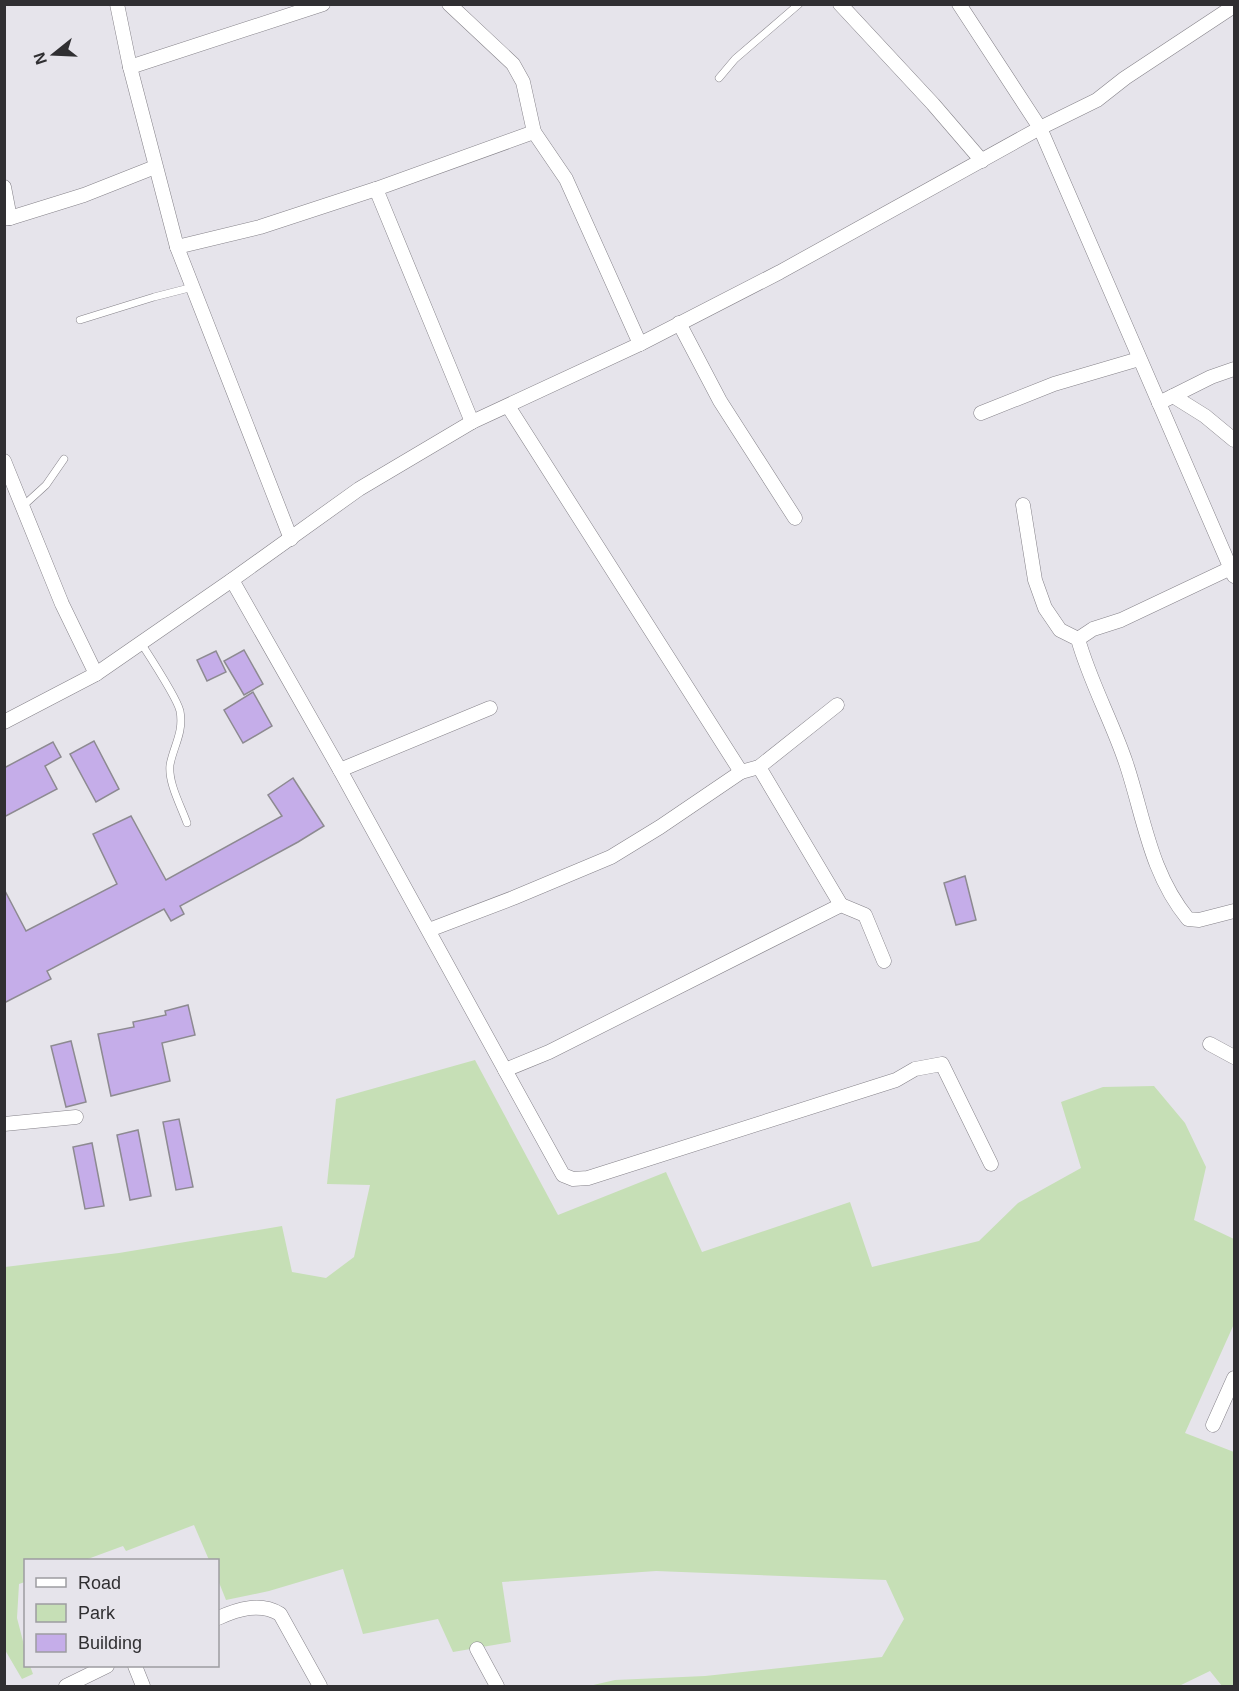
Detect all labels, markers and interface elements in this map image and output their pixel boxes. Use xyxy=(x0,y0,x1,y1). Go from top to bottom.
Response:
north arrow xyxy=(24,24,84,84)
text: N xyxy=(30,50,50,67)
legend xyxy=(24,1559,219,1667)
text: Road xyxy=(78,1573,121,1593)
text: Park xyxy=(78,1603,116,1623)
text: Building xyxy=(78,1633,142,1653)

